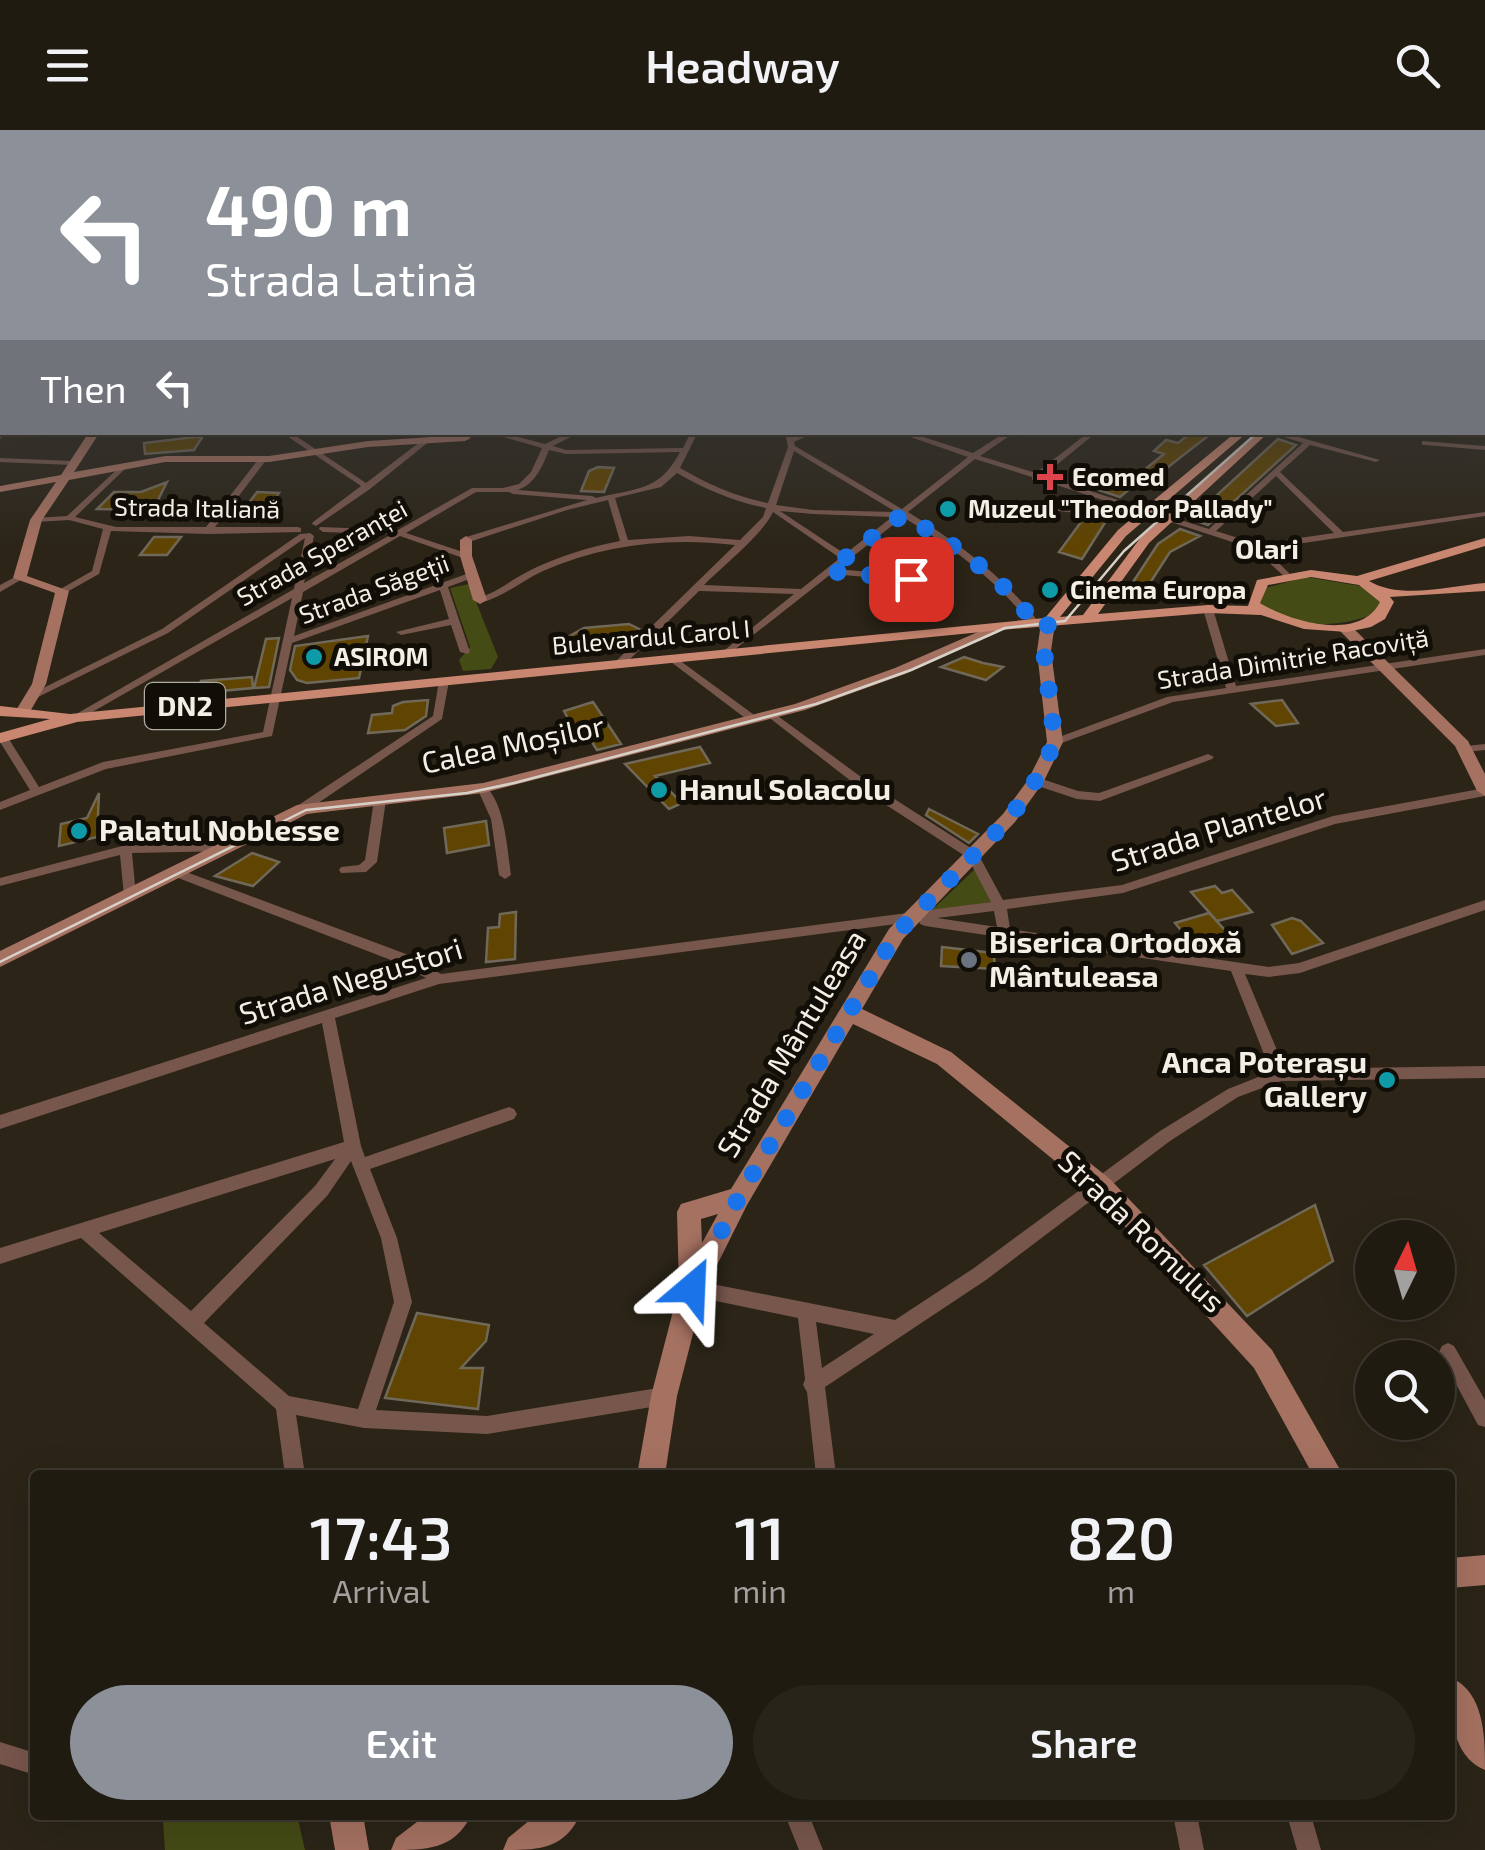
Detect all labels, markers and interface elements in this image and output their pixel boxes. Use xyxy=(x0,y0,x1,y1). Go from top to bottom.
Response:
icon: menu xyxy=(40,38,95,93)
text: Headway xyxy=(645,38,840,92)
icon: search xyxy=(1390,38,1445,93)
text: 490 m xyxy=(205,166,412,250)
icon: left xyxy=(40,170,170,300)
text: Strada Latină xyxy=(205,251,477,305)
icon: left xyxy=(147,360,202,415)
text: Then xyxy=(40,365,127,411)
place label: Ecomed xyxy=(1072,461,1165,491)
marker: Ecomed xyxy=(1037,464,1063,490)
street label: Strada Italiană xyxy=(114,491,280,523)
street label: Strada Speranței xyxy=(231,493,413,613)
place label: Muzeul "Theodor Pallady" xyxy=(968,493,1273,524)
marker: Muzeul "Theodor Pallady" xyxy=(937,498,959,520)
district label: Olari xyxy=(1235,531,1299,565)
pin xyxy=(869,537,954,622)
street label: Strada Săgeții xyxy=(294,547,454,631)
icon: arrive xyxy=(884,552,939,607)
place label: Cinema Europa xyxy=(1070,574,1246,604)
marker: Cinema Europa xyxy=(1039,579,1061,601)
street label: Bulevardul Carol I xyxy=(551,612,751,660)
street label: Strada Dimitrie Racoviță xyxy=(1155,622,1431,696)
place label: ASIROM xyxy=(334,641,428,671)
marker: ASIROM xyxy=(303,646,325,668)
road number: DN2 xyxy=(145,683,225,729)
street label: Calea Moșilor xyxy=(418,706,608,783)
place label: Hanul Solacolu xyxy=(679,770,891,806)
street label: Strada Plantelor xyxy=(1107,778,1330,878)
marker: Hanul Solacolu xyxy=(648,779,670,801)
place label: Palatul Noblesse xyxy=(99,811,340,847)
marker: Palatul Noblesse xyxy=(68,820,90,842)
street label: Strada Mântuleasa xyxy=(708,923,872,1163)
place label: Biserica Ortodoxă Mântuleasa xyxy=(989,923,1242,993)
street label: Strada Negustori xyxy=(235,929,466,1031)
marker: Biserica Ortodoxă Mântuleasa xyxy=(958,949,980,971)
place label: Anca Poterașu Gallery xyxy=(1162,1043,1367,1114)
marker: Anca Poterașu Gallery xyxy=(1376,1069,1398,1091)
street label: Strada Romulus xyxy=(1052,1142,1233,1319)
north arrow xyxy=(1355,1220,1455,1320)
map controls xyxy=(1355,1220,1455,1440)
position arrow xyxy=(640,1236,744,1340)
button: search xyxy=(1355,1340,1455,1440)
text: 17:43 xyxy=(310,1500,452,1572)
text: 11 xyxy=(734,1500,785,1572)
text: 820 xyxy=(1067,1500,1175,1572)
text: Arrival xyxy=(332,1571,430,1609)
text: min xyxy=(732,1571,787,1609)
text: m xyxy=(1107,1571,1135,1609)
button: Exit xyxy=(70,1685,733,1800)
button: Share xyxy=(753,1685,1415,1800)

